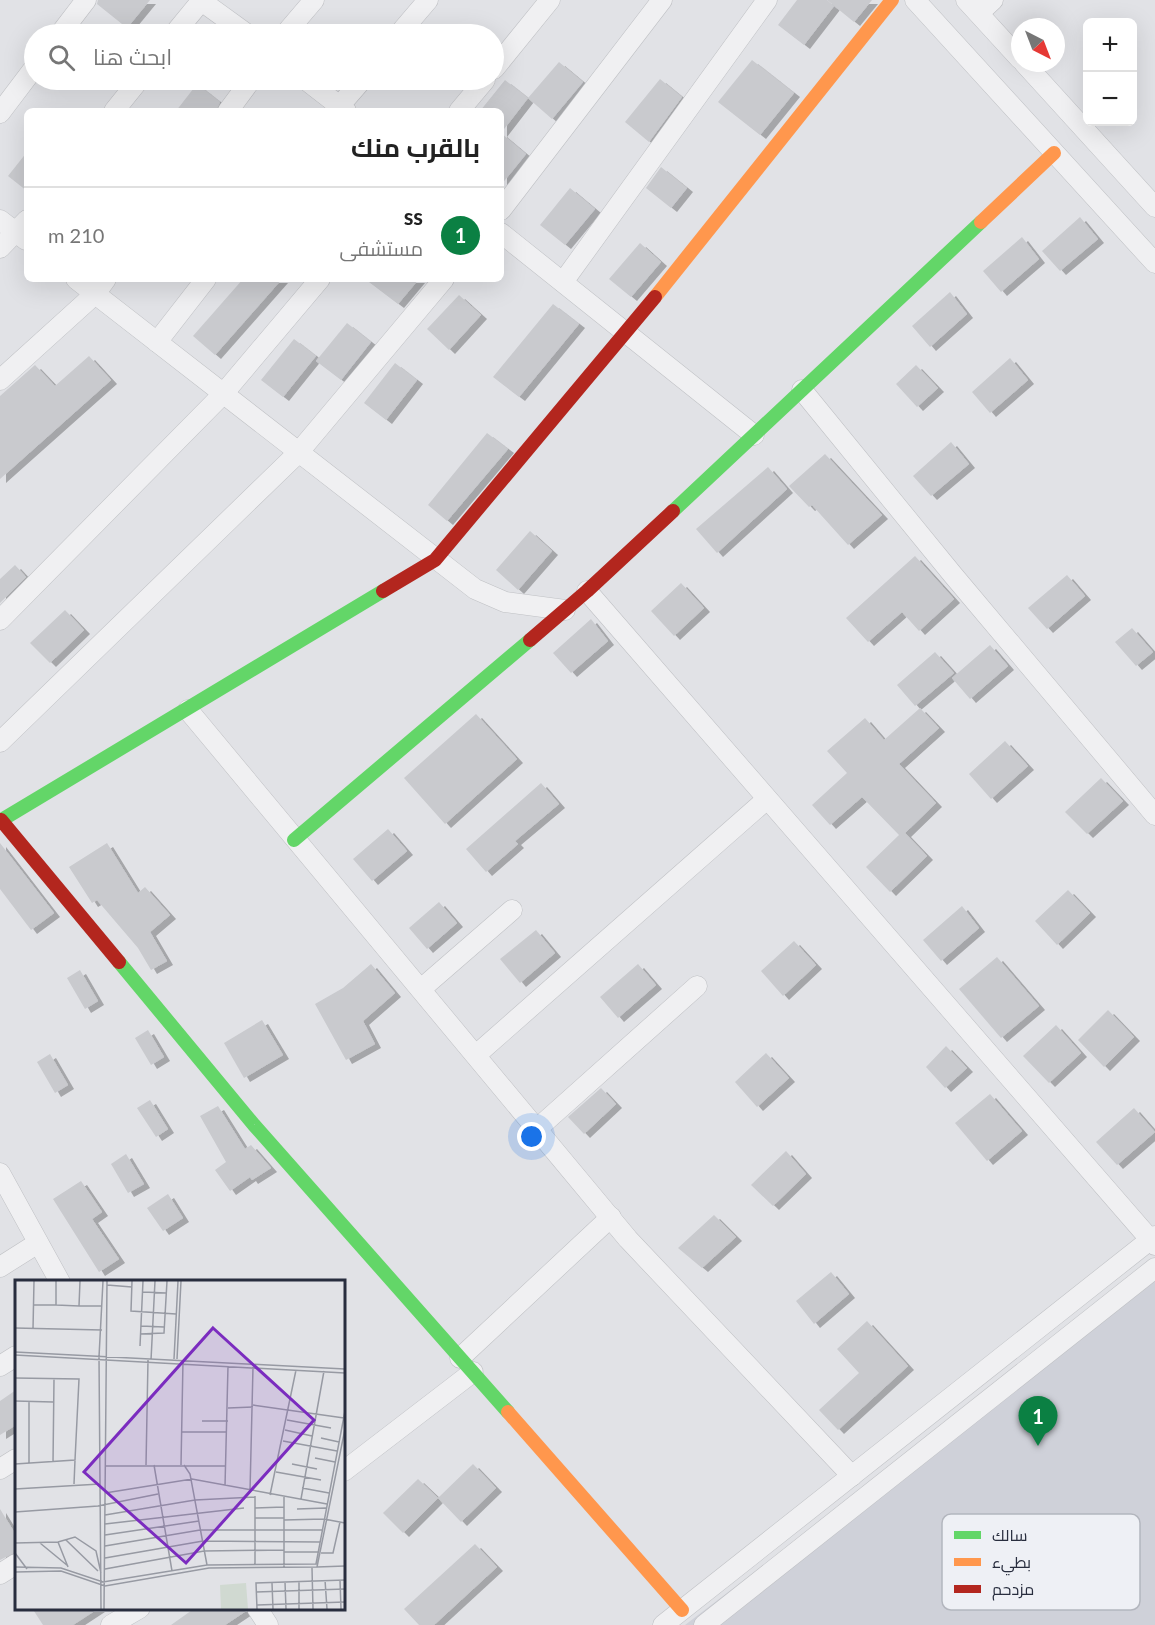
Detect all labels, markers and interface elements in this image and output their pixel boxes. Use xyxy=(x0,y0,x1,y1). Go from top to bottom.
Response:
north arrow xyxy=(1011,18,1065,72)
map controls xyxy=(1083,18,1137,126)
button: + xyxy=(1083,18,1137,72)
search box xyxy=(24,24,504,90)
icon: search xyxy=(45,41,78,74)
text: ابحث هنا xyxy=(93,43,172,70)
button: − xyxy=(1083,72,1137,126)
text: بالقرب منك xyxy=(351,131,480,163)
text: ss xyxy=(404,203,423,230)
text: 210 m xyxy=(48,223,104,247)
text: 1 xyxy=(455,223,466,247)
text: مستشفى xyxy=(339,236,423,260)
your location xyxy=(517,1122,546,1151)
inset map xyxy=(15,1280,345,1610)
pin: 1 xyxy=(1018,1396,1058,1446)
legend xyxy=(942,1514,1140,1610)
text: سالك xyxy=(992,1525,1027,1544)
text: بطيء xyxy=(992,1552,1031,1576)
text: مزدحم xyxy=(992,1579,1034,1601)

